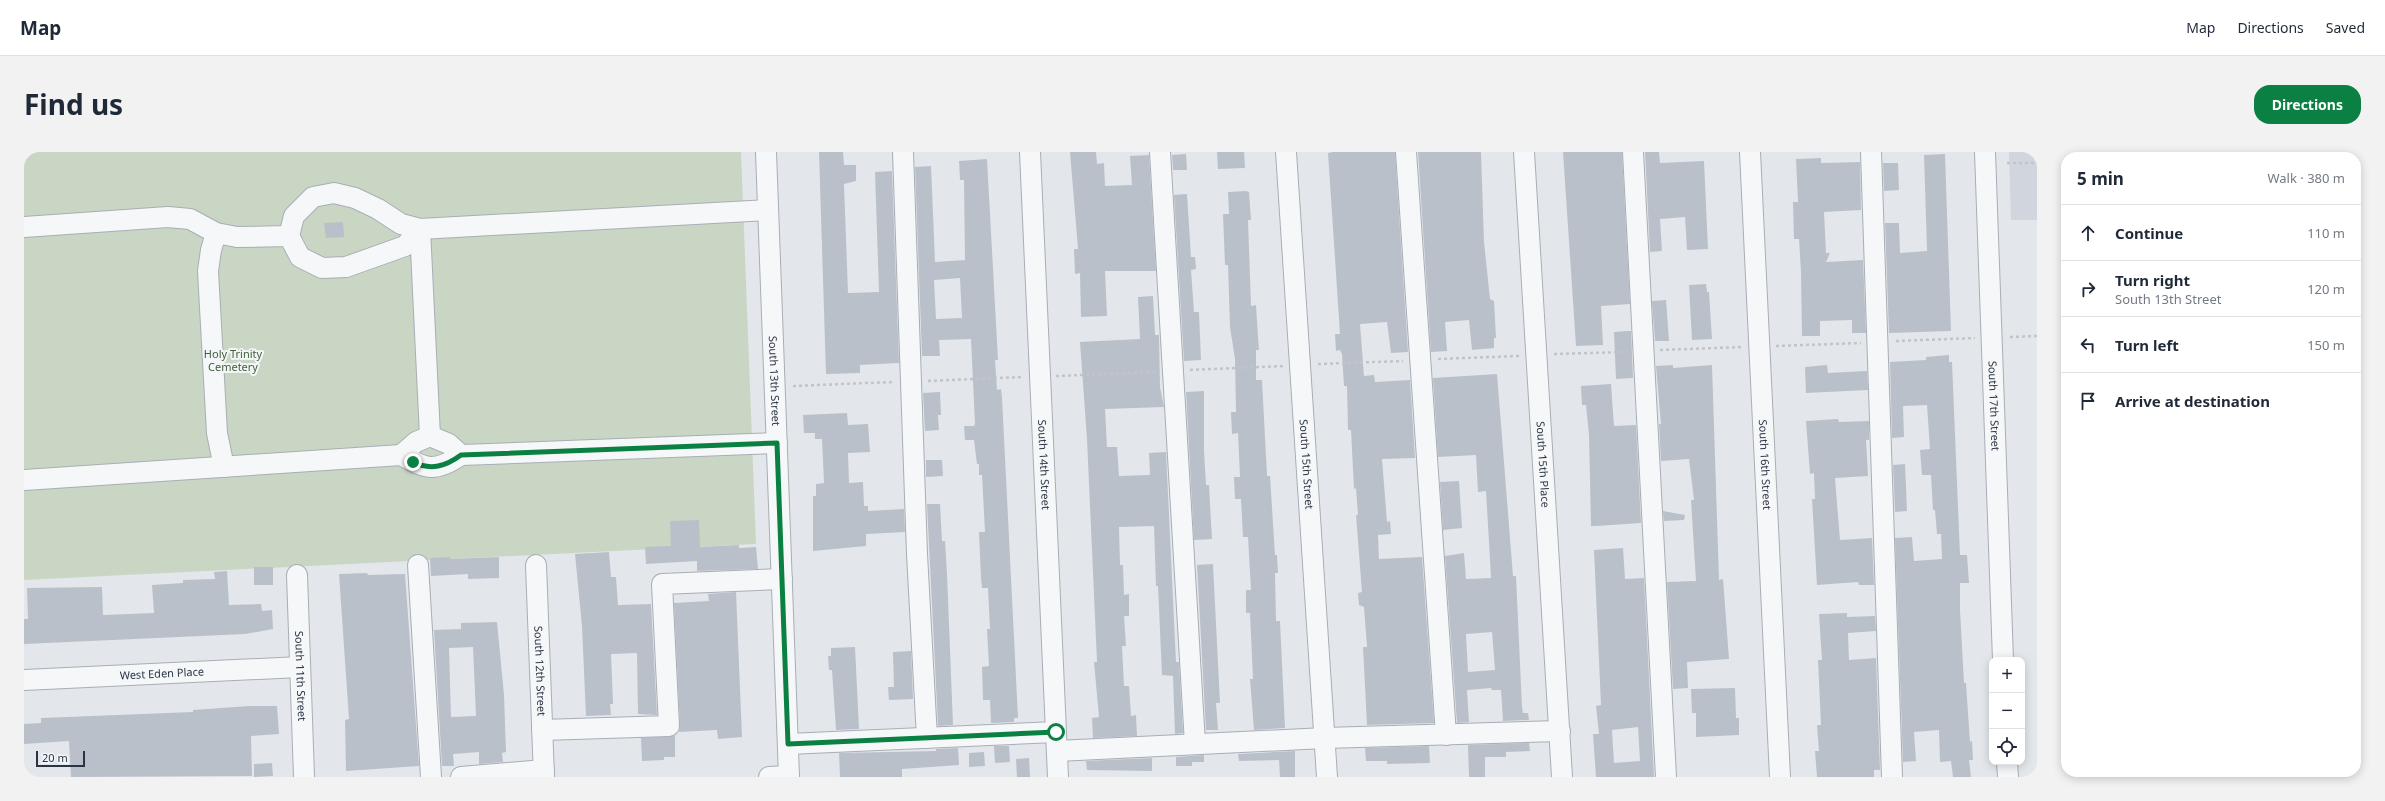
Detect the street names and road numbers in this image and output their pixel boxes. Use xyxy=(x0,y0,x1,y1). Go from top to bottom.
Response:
street label: South 13th Street xyxy=(766,335,784,426)
street label: South 17th Street xyxy=(1985,360,2004,451)
street label: South 14th Street xyxy=(1035,419,1054,510)
street label: South 15th Street xyxy=(1297,419,1317,510)
street label: South 16th Street xyxy=(1756,419,1775,510)
street label: South 15th Place xyxy=(1533,421,1554,508)
street label: South 12th Street xyxy=(531,626,550,716)
street label: South 11th Street xyxy=(292,631,310,721)
street label: West Eden Place xyxy=(119,664,204,682)

